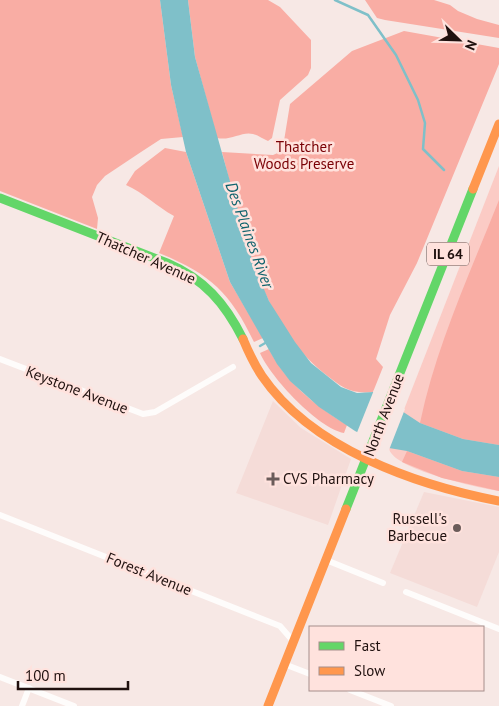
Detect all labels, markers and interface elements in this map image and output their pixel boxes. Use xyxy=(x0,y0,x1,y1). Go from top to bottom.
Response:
north arrow xyxy=(434,15,484,65)
text: N xyxy=(461,37,481,53)
park label: Thatcher Woods Preserve xyxy=(254,137,354,173)
water label: Des Plaines River xyxy=(222,179,279,293)
street label: Thatcher Avenue xyxy=(93,227,199,288)
road number: IL 64 xyxy=(427,242,469,266)
street label: Keystone Avenue xyxy=(23,361,131,418)
street label: North Avenue xyxy=(359,371,408,459)
place label: CVS Pharmacy xyxy=(283,469,374,488)
marker: CVS Pharmacy xyxy=(267,473,279,485)
place label: Russell's Barbecue xyxy=(388,509,447,545)
marker: Russell's Barbecue xyxy=(451,522,463,534)
street label: Forest Avenue xyxy=(104,548,195,599)
legend xyxy=(309,626,484,691)
text: Fast xyxy=(354,636,381,655)
scale bar xyxy=(18,658,128,690)
text: Slow xyxy=(354,661,385,680)
text: 100 m xyxy=(25,666,66,685)

